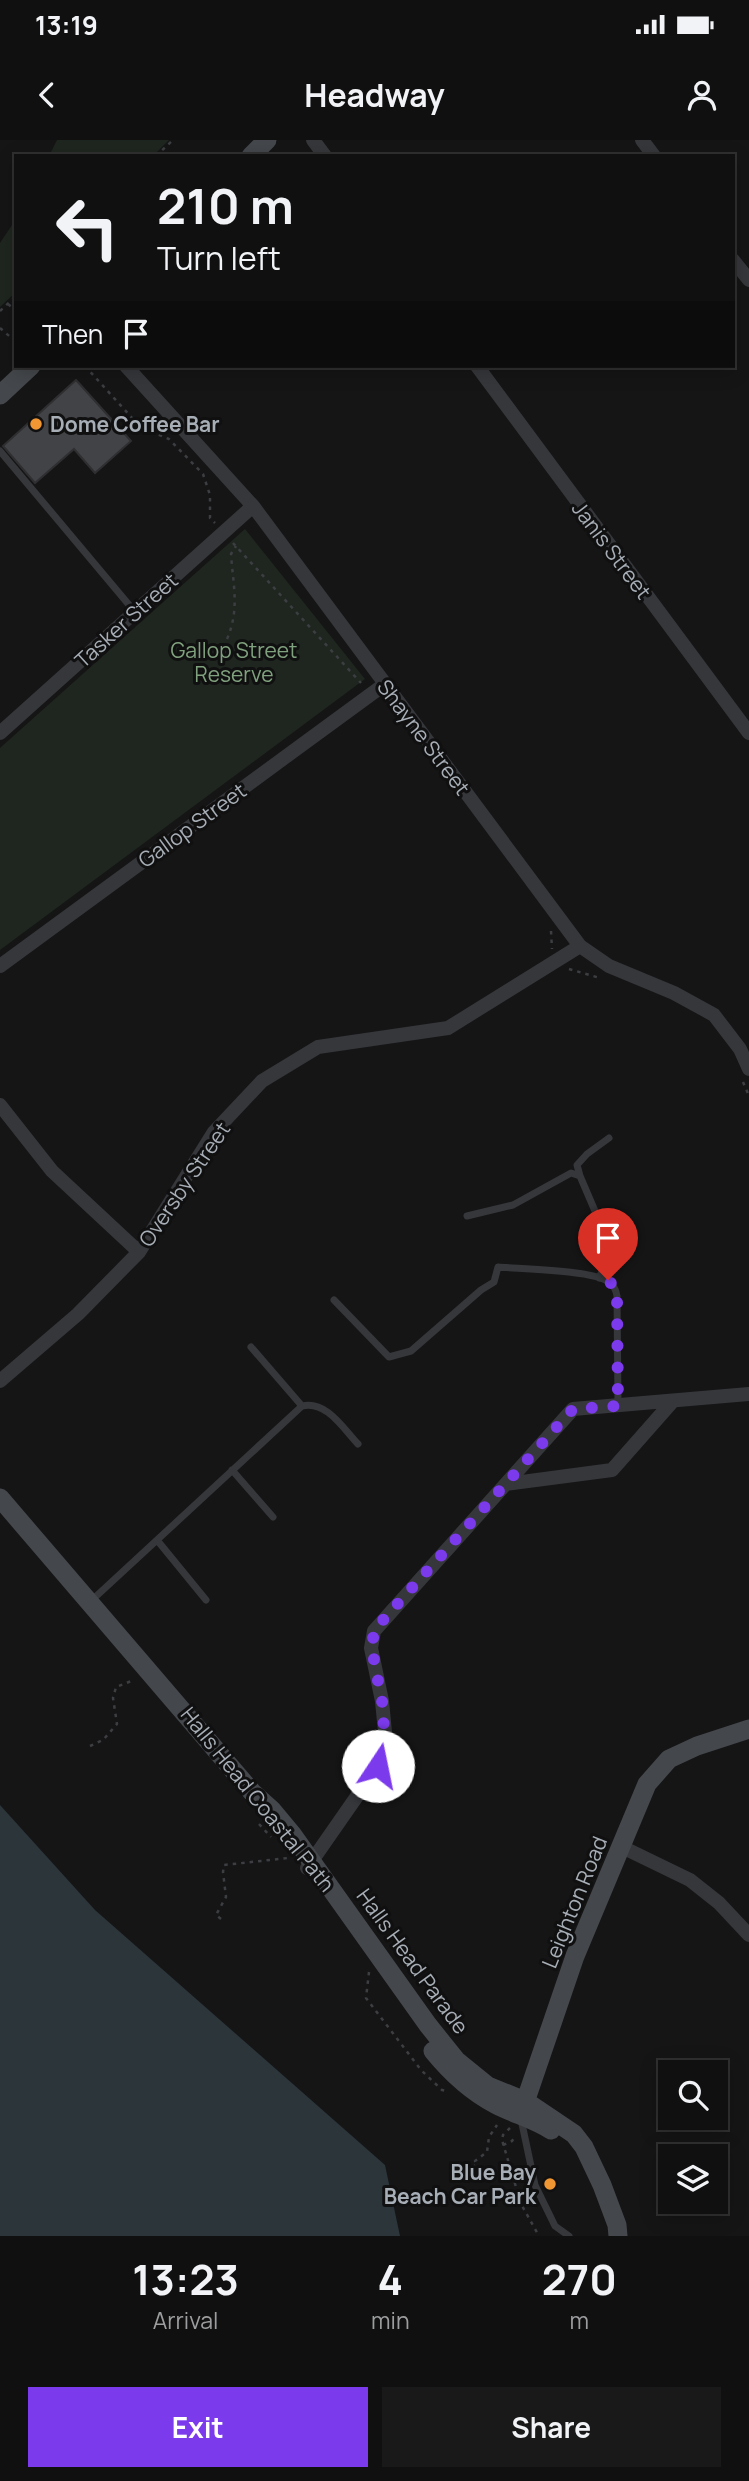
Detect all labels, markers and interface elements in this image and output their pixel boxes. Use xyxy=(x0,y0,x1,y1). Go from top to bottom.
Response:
text: 13:19 xyxy=(35,7,98,43)
text: Headway xyxy=(304,73,445,117)
icon: back xyxy=(28,76,66,114)
icon: person xyxy=(683,76,721,114)
text: 210 m xyxy=(157,172,294,239)
icon: left xyxy=(42,182,133,273)
text: Turn left xyxy=(157,236,281,280)
icon: arrive xyxy=(117,315,155,353)
text: Then xyxy=(42,316,103,352)
place label: Dome Coffee Bar xyxy=(50,410,220,438)
marker: Dome Coffee Bar xyxy=(28,416,44,432)
street label: Janis Street xyxy=(566,495,658,605)
street label: Tasker Street xyxy=(68,566,184,674)
park label: Gallop Street Reserve xyxy=(170,636,298,688)
street label: Shayne Street xyxy=(371,673,477,801)
street label: Gallop Street xyxy=(132,776,252,874)
street label: Oversby Street xyxy=(132,1116,236,1252)
pin xyxy=(578,1208,638,1280)
icon: arrive xyxy=(589,1219,627,1257)
street label: Halls Head Coastal Path xyxy=(175,1701,341,1897)
position arrow xyxy=(341,1729,415,1803)
street label: Leighton Road xyxy=(535,1832,613,1972)
street label: Halls Head Parade xyxy=(351,1883,475,2039)
map controls xyxy=(658,2060,728,2214)
button: search xyxy=(658,2060,728,2130)
button: layers xyxy=(658,2144,728,2214)
place label: Blue Bay Beach Car Park xyxy=(384,2158,537,2210)
marker: Blue Bay Beach Car Park xyxy=(542,2176,558,2192)
text: 13:23 xyxy=(132,2250,239,2308)
text: 4 xyxy=(378,2250,403,2308)
text: 270 xyxy=(542,2250,617,2308)
text: Arrival xyxy=(153,2304,218,2336)
text: min xyxy=(371,2304,410,2336)
text: m xyxy=(570,2304,589,2336)
button: Exit xyxy=(28,2387,368,2467)
button: Share xyxy=(382,2387,721,2467)

